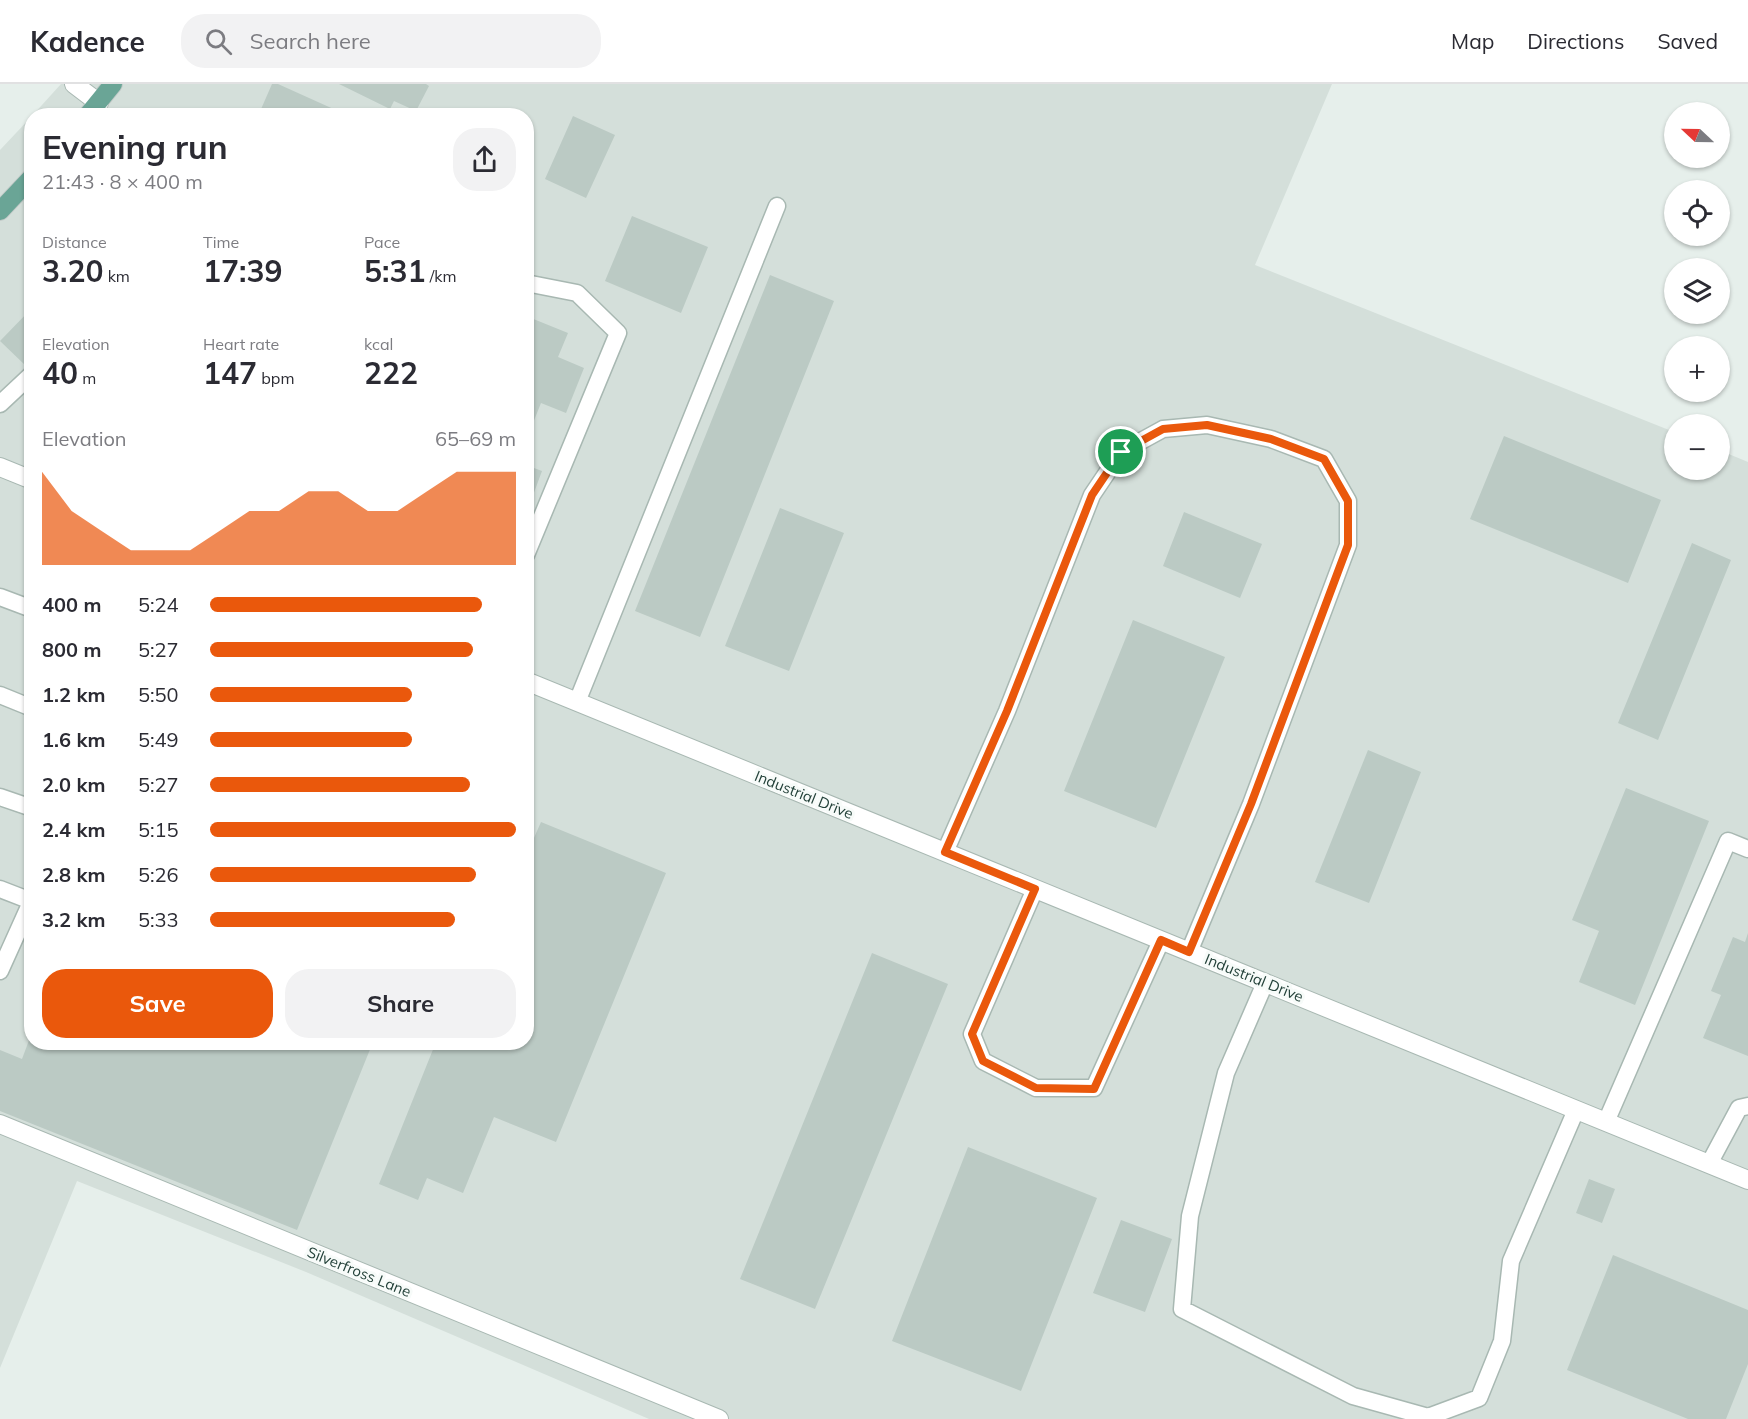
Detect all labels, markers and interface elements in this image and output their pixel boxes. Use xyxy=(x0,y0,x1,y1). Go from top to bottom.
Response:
search box xyxy=(181,14,601,68)
text: Kadence xyxy=(30,24,145,59)
icon: search xyxy=(202,25,235,58)
text: Search here xyxy=(250,27,371,55)
text: Map xyxy=(1451,28,1494,54)
text: Directions xyxy=(1527,28,1624,54)
text: Saved xyxy=(1657,28,1718,54)
north arrow xyxy=(1664,102,1730,168)
map controls xyxy=(1664,102,1730,480)
text: Evening run xyxy=(42,126,228,167)
button: share xyxy=(453,128,516,191)
text: 21:43 · 8 × 400 m xyxy=(42,169,203,194)
button: locate xyxy=(1664,180,1730,246)
text: Distance xyxy=(42,232,107,252)
text: Time xyxy=(203,232,239,252)
text: Pace xyxy=(364,232,400,252)
text: 3.20 xyxy=(42,252,103,290)
text: 17:39 xyxy=(203,252,282,290)
text: 5:31 xyxy=(364,252,425,290)
button: layers xyxy=(1664,258,1730,324)
text: km xyxy=(103,266,130,286)
text: /km xyxy=(425,266,456,286)
text: Elevation xyxy=(42,334,110,354)
text: Heart rate xyxy=(203,334,279,354)
text: kcal xyxy=(364,334,393,354)
button: + xyxy=(1664,336,1730,402)
text: 40 xyxy=(42,354,78,392)
text: 147 xyxy=(203,354,257,392)
text: 222 xyxy=(364,354,418,392)
text: m xyxy=(78,368,96,388)
text: bpm xyxy=(257,368,294,388)
button: − xyxy=(1664,414,1730,480)
text: Elevation xyxy=(42,426,127,451)
text: 65–69 m xyxy=(435,426,516,451)
pin xyxy=(1095,426,1146,477)
icon: arrive xyxy=(1104,435,1137,468)
text: 400 m xyxy=(42,592,101,617)
text: 5:24 xyxy=(138,592,179,617)
text: 800 m xyxy=(42,637,101,662)
text: 5:27 xyxy=(138,637,179,662)
text: 1.2 km xyxy=(42,682,105,707)
text: 5:50 xyxy=(138,682,179,707)
text: 1.6 km xyxy=(42,727,105,752)
text: 5:49 xyxy=(138,727,179,752)
street label: Industrial Drive xyxy=(752,766,856,823)
text: 2.0 km xyxy=(42,772,105,797)
text: 5:27 xyxy=(138,772,179,797)
text: 2.4 km xyxy=(42,817,105,842)
text: 5:15 xyxy=(138,817,179,842)
text: 2.8 km xyxy=(42,862,105,887)
text: 5:26 xyxy=(138,862,179,887)
text: 3.2 km xyxy=(42,907,105,932)
text: 5:33 xyxy=(138,907,179,932)
street label: Industrial Drive xyxy=(1202,949,1306,1006)
button: Save xyxy=(42,969,273,1038)
button: Share xyxy=(285,969,516,1038)
street label: Silverfross Lane xyxy=(305,1242,414,1301)

